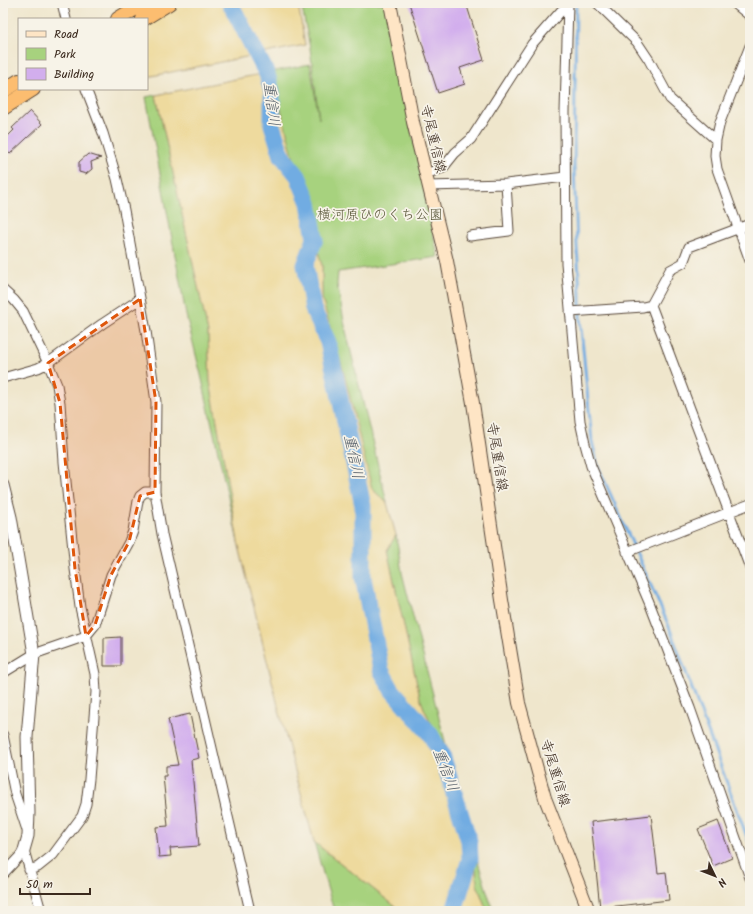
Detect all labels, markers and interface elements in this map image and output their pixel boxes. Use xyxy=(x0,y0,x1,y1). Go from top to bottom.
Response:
legend xyxy=(18,18,148,90)
text: Road xyxy=(54,25,79,44)
text: Park xyxy=(54,45,76,64)
text: Building xyxy=(54,65,94,84)
water label: 重信川 xyxy=(256,80,286,128)
street label: 寺尾重信線 xyxy=(414,102,452,176)
park label: 横河原ひのくち公園 xyxy=(317,204,443,226)
street label: 寺尾重信線 xyxy=(481,421,513,493)
water label: 重信川 xyxy=(337,432,369,482)
street label: 寺尾重信線 xyxy=(534,736,576,810)
water label: 重信川 xyxy=(426,745,464,795)
north arrow xyxy=(695,856,735,896)
scale bar xyxy=(20,870,90,896)
text: N xyxy=(713,873,731,891)
text: 50 m xyxy=(26,875,53,894)

